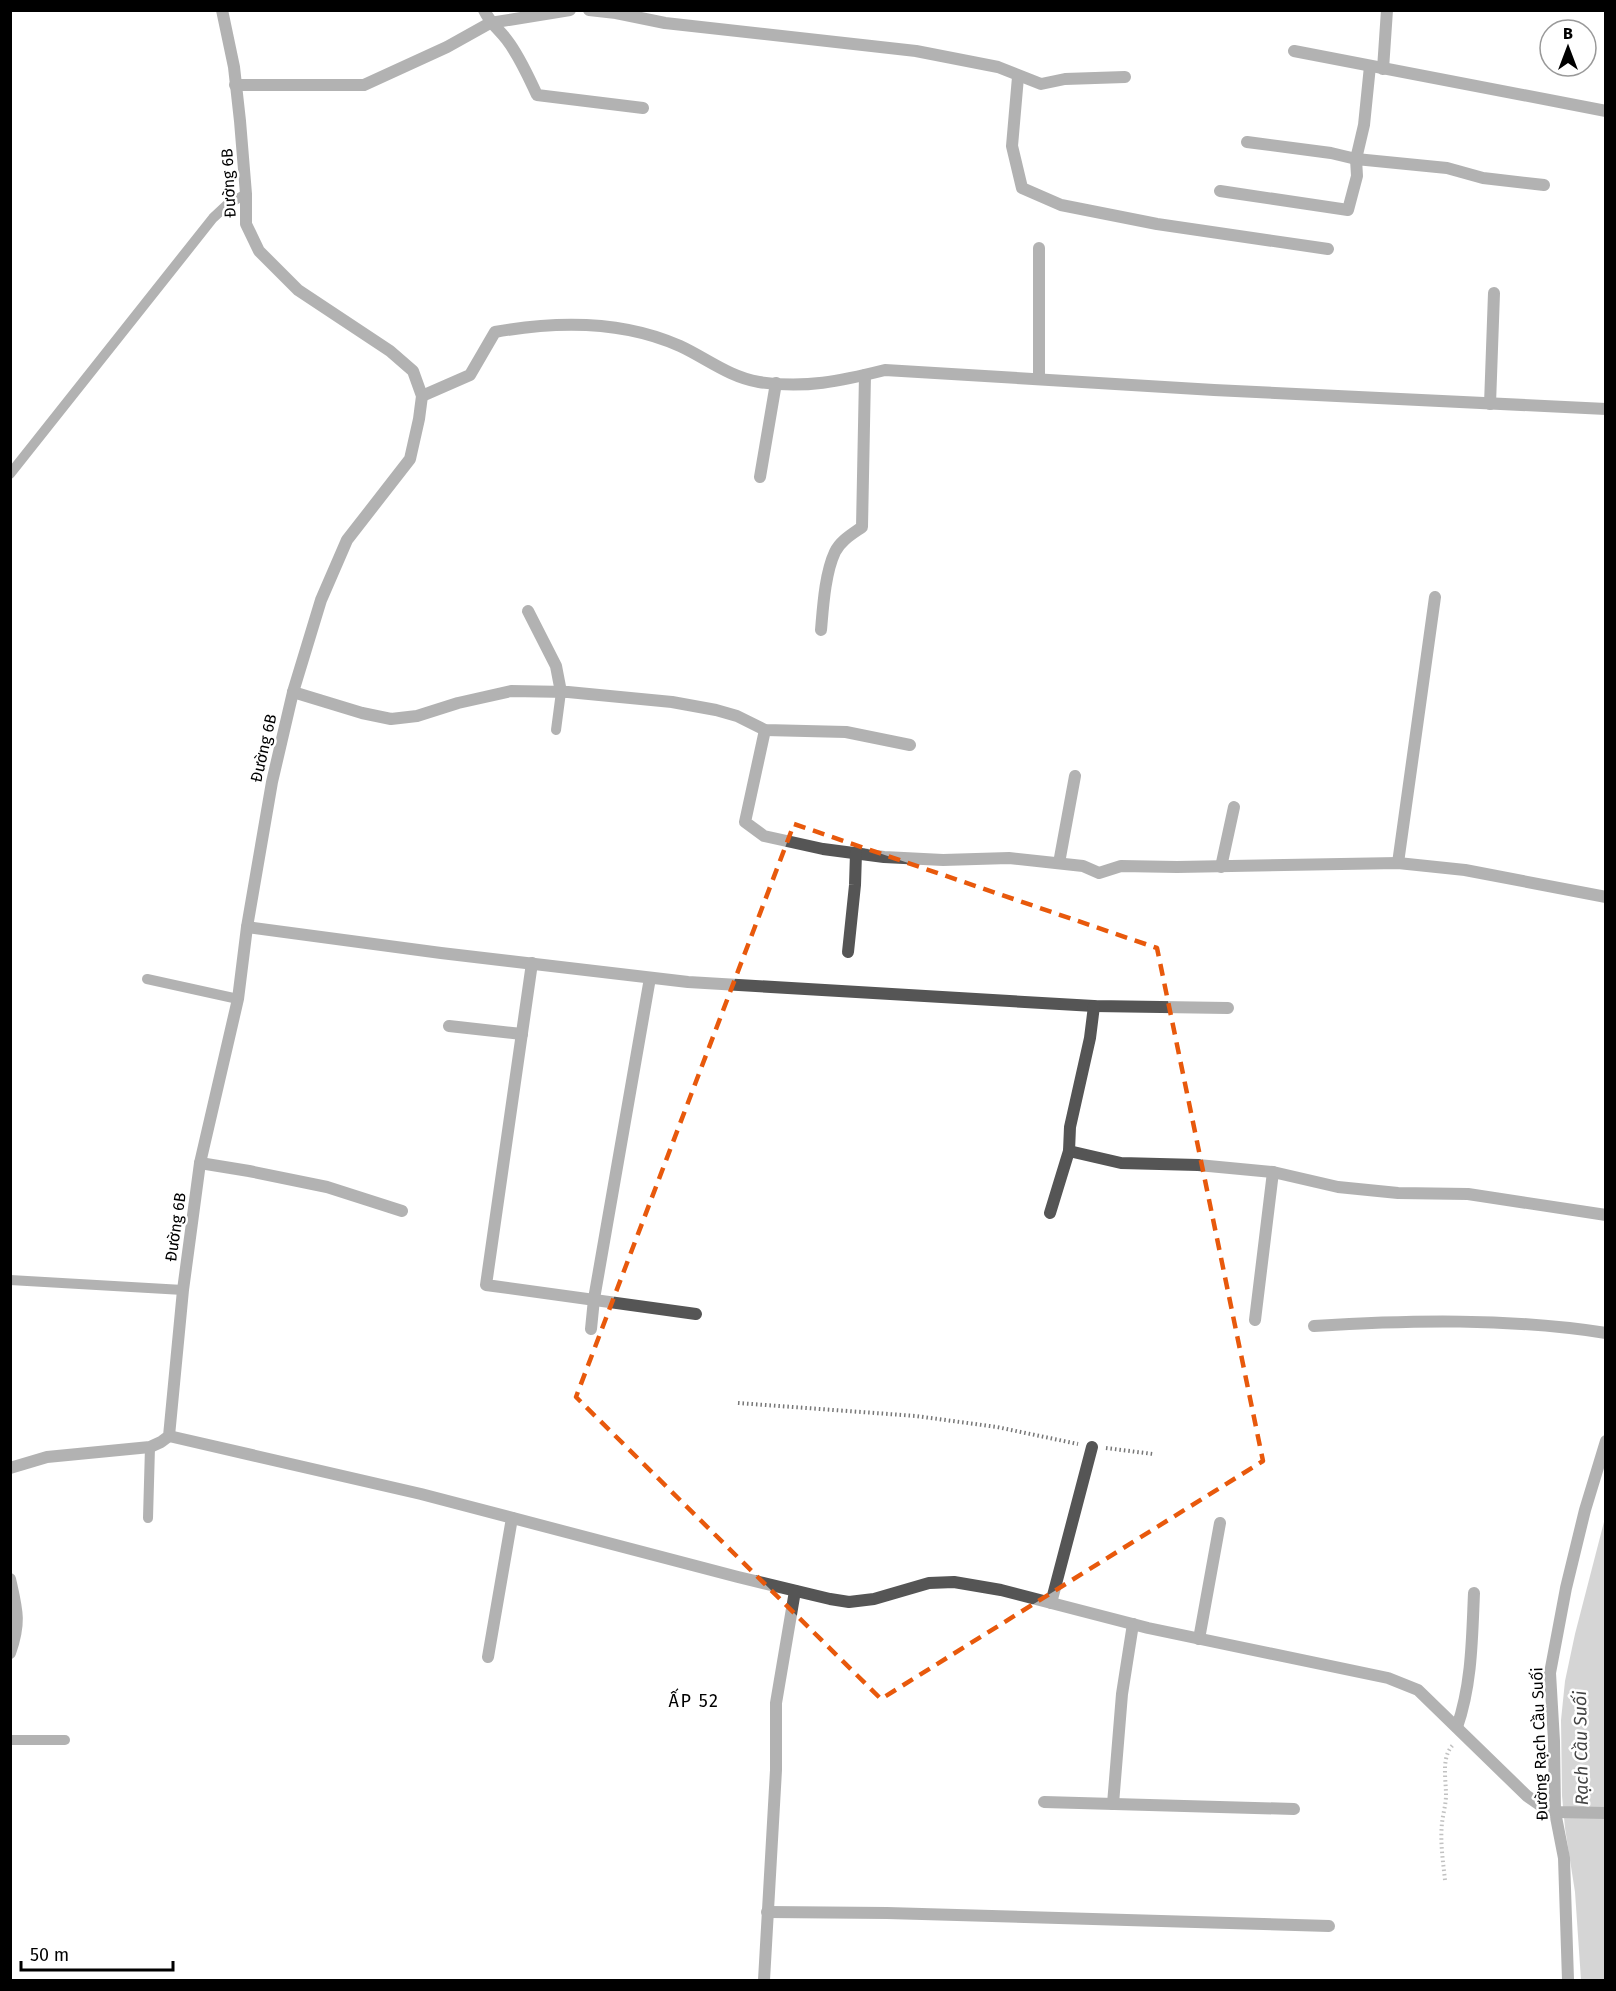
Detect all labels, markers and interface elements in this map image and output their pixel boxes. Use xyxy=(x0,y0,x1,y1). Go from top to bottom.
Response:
north arrow xyxy=(1538,18,1598,78)
text: B xyxy=(1563,24,1573,43)
street label: Đường 6B xyxy=(217,148,240,218)
street label: Đường 6B xyxy=(246,712,281,784)
street label: Đường 6B xyxy=(161,1191,190,1263)
street label: Đường Rạch Cầu Suối xyxy=(1526,1667,1552,1821)
district label: ẤP 52 xyxy=(669,1688,719,1712)
water label: Rạch Cầu Suối xyxy=(1569,1690,1593,1806)
scale bar xyxy=(21,1934,172,1972)
text: 50 m xyxy=(30,1944,69,1966)

